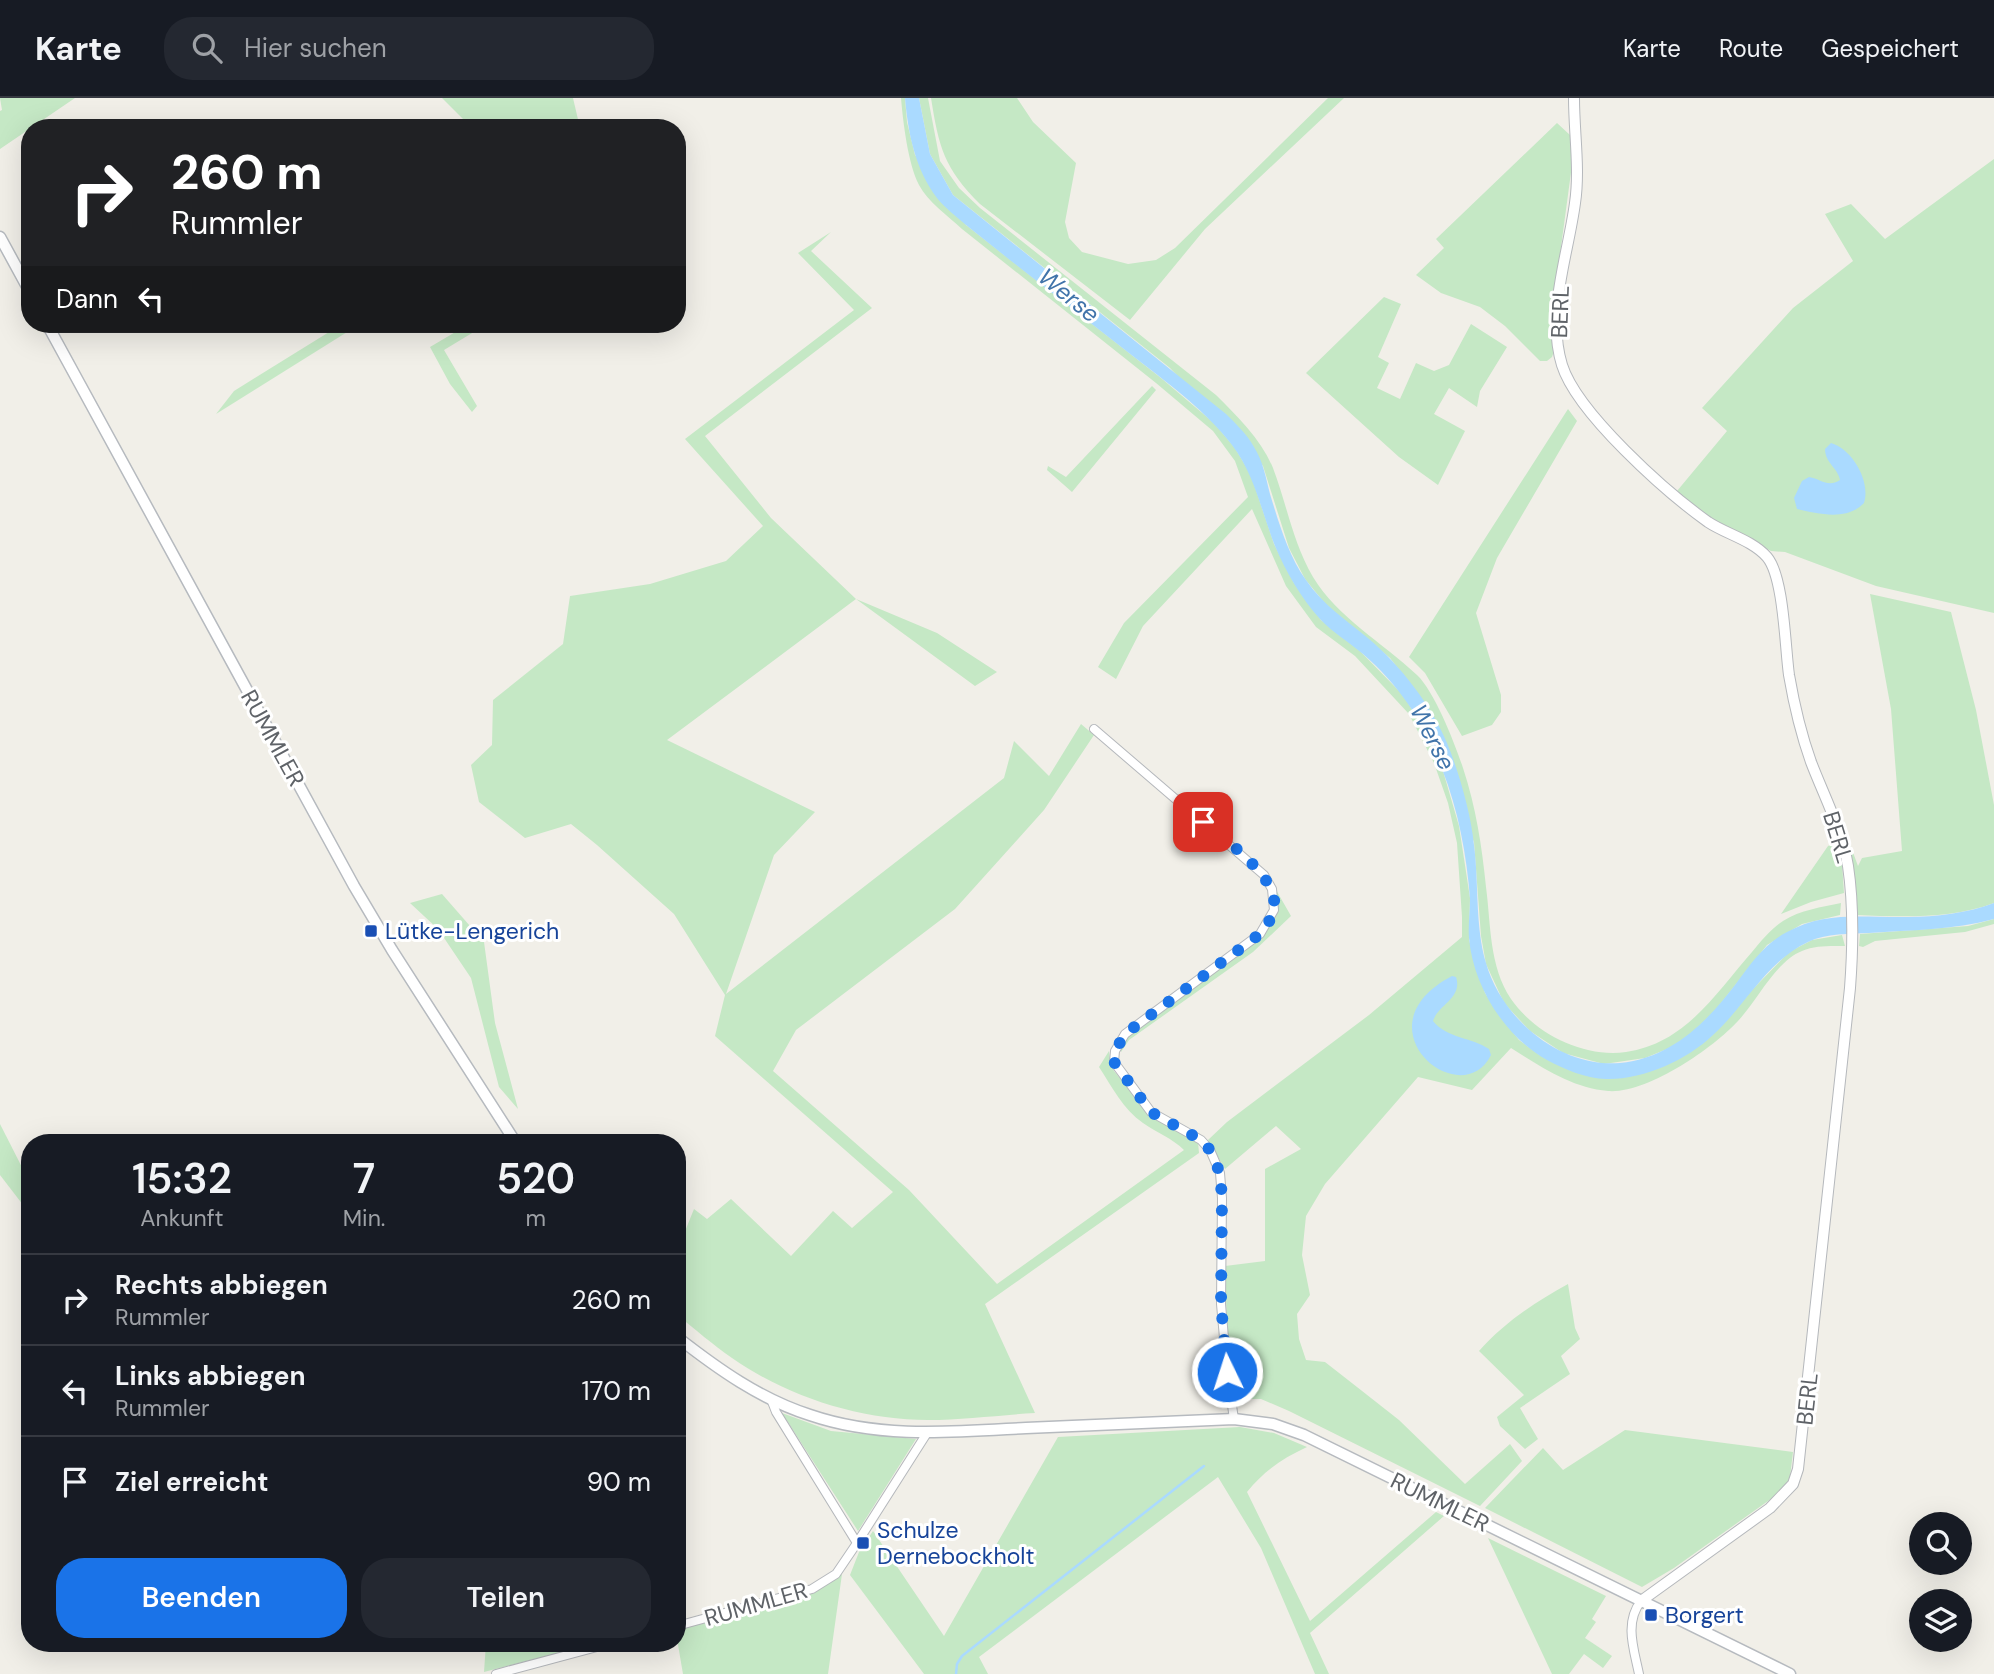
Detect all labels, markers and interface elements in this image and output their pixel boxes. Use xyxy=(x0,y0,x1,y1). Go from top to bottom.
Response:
search box xyxy=(164,17,654,80)
text: Karte xyxy=(35,27,122,70)
icon: search xyxy=(188,29,226,67)
text: Hier suchen xyxy=(244,31,387,65)
text: Karte xyxy=(1623,33,1681,64)
text: Route xyxy=(1719,33,1783,64)
text: Gespeichert xyxy=(1821,33,1959,64)
text: 260 m xyxy=(171,140,322,204)
icon: right xyxy=(56,147,147,238)
text: Rummler xyxy=(171,202,303,244)
water label: Werse xyxy=(1032,261,1106,329)
icon: left xyxy=(132,280,170,318)
text: Dann xyxy=(56,282,118,316)
street label: BERL xyxy=(1544,285,1576,339)
street label: RUMMLER xyxy=(234,684,312,792)
water label: Werse xyxy=(1403,699,1463,775)
pin xyxy=(1173,792,1233,852)
icon: arrive xyxy=(1184,803,1222,841)
street label: BERL xyxy=(1816,807,1860,867)
place label: Lütke-Lengerich xyxy=(385,916,559,946)
marker: Lütke-Lengerich xyxy=(363,923,379,939)
text: 15:32 xyxy=(132,1151,232,1206)
text: 7 xyxy=(353,1151,375,1206)
text: 520 xyxy=(496,1151,575,1206)
text: Ankunft xyxy=(140,1203,224,1233)
text: Min. xyxy=(343,1203,385,1233)
text: m xyxy=(525,1203,546,1233)
text: Rechts abbiegen xyxy=(115,1268,328,1302)
icon: right xyxy=(56,1281,94,1319)
text: 260 m xyxy=(572,1283,651,1317)
text: Rummler xyxy=(115,1302,210,1332)
position arrow xyxy=(1190,1335,1264,1409)
text: Links abbiegen xyxy=(115,1359,305,1393)
street label: BERL xyxy=(1789,1371,1825,1427)
icon: left xyxy=(56,1372,94,1410)
text: 170 m xyxy=(582,1374,651,1408)
text: Rummler xyxy=(115,1393,210,1423)
icon: arrive xyxy=(56,1463,94,1501)
text: Ziel erreicht xyxy=(115,1465,268,1499)
text: 90 m xyxy=(587,1465,651,1499)
street label: RUMMLER xyxy=(1386,1465,1494,1539)
map controls xyxy=(1909,1512,1972,1652)
button: search xyxy=(1909,1512,1972,1575)
place label: Schulze Dernebockholt xyxy=(877,1515,1034,1571)
marker: Schulze Dernebockholt xyxy=(855,1535,871,1551)
button: Beenden xyxy=(56,1558,347,1638)
button: Teilen xyxy=(361,1558,651,1638)
street label: RUMMLER xyxy=(701,1575,811,1633)
button: layers xyxy=(1909,1589,1972,1652)
place label: Borgert xyxy=(1665,1600,1744,1630)
marker: Borgert xyxy=(1643,1607,1659,1623)

